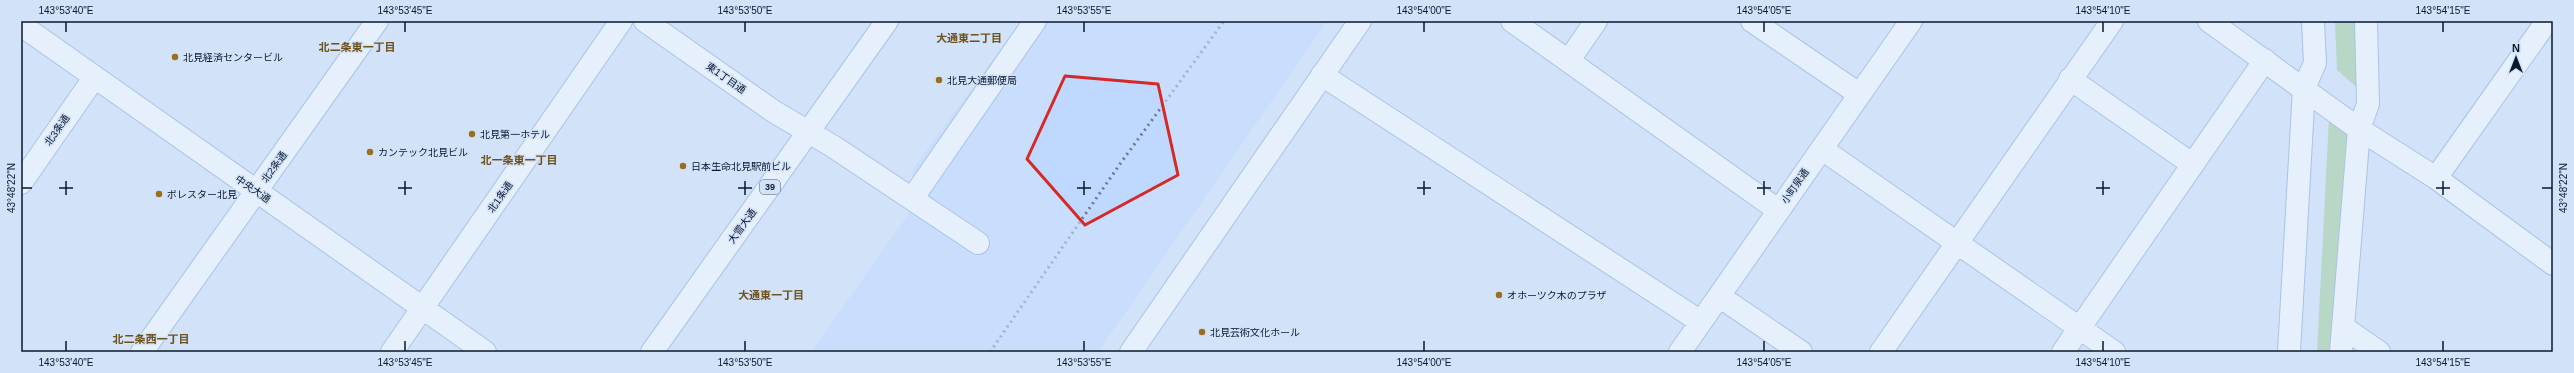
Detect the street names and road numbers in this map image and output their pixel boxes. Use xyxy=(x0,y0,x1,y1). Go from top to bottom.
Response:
street label: 東1丁目通 xyxy=(704,60,748,96)
street label: 北3条通 xyxy=(42,112,72,148)
street label: 北2条通 xyxy=(259,149,289,185)
street label: 小町泉通 xyxy=(1779,166,1811,206)
street label: 中央大通 xyxy=(233,173,273,205)
street label: 北1条通 xyxy=(485,179,515,215)
road number: 39 xyxy=(760,180,780,194)
street label: 大雪大通 xyxy=(726,207,758,245)

